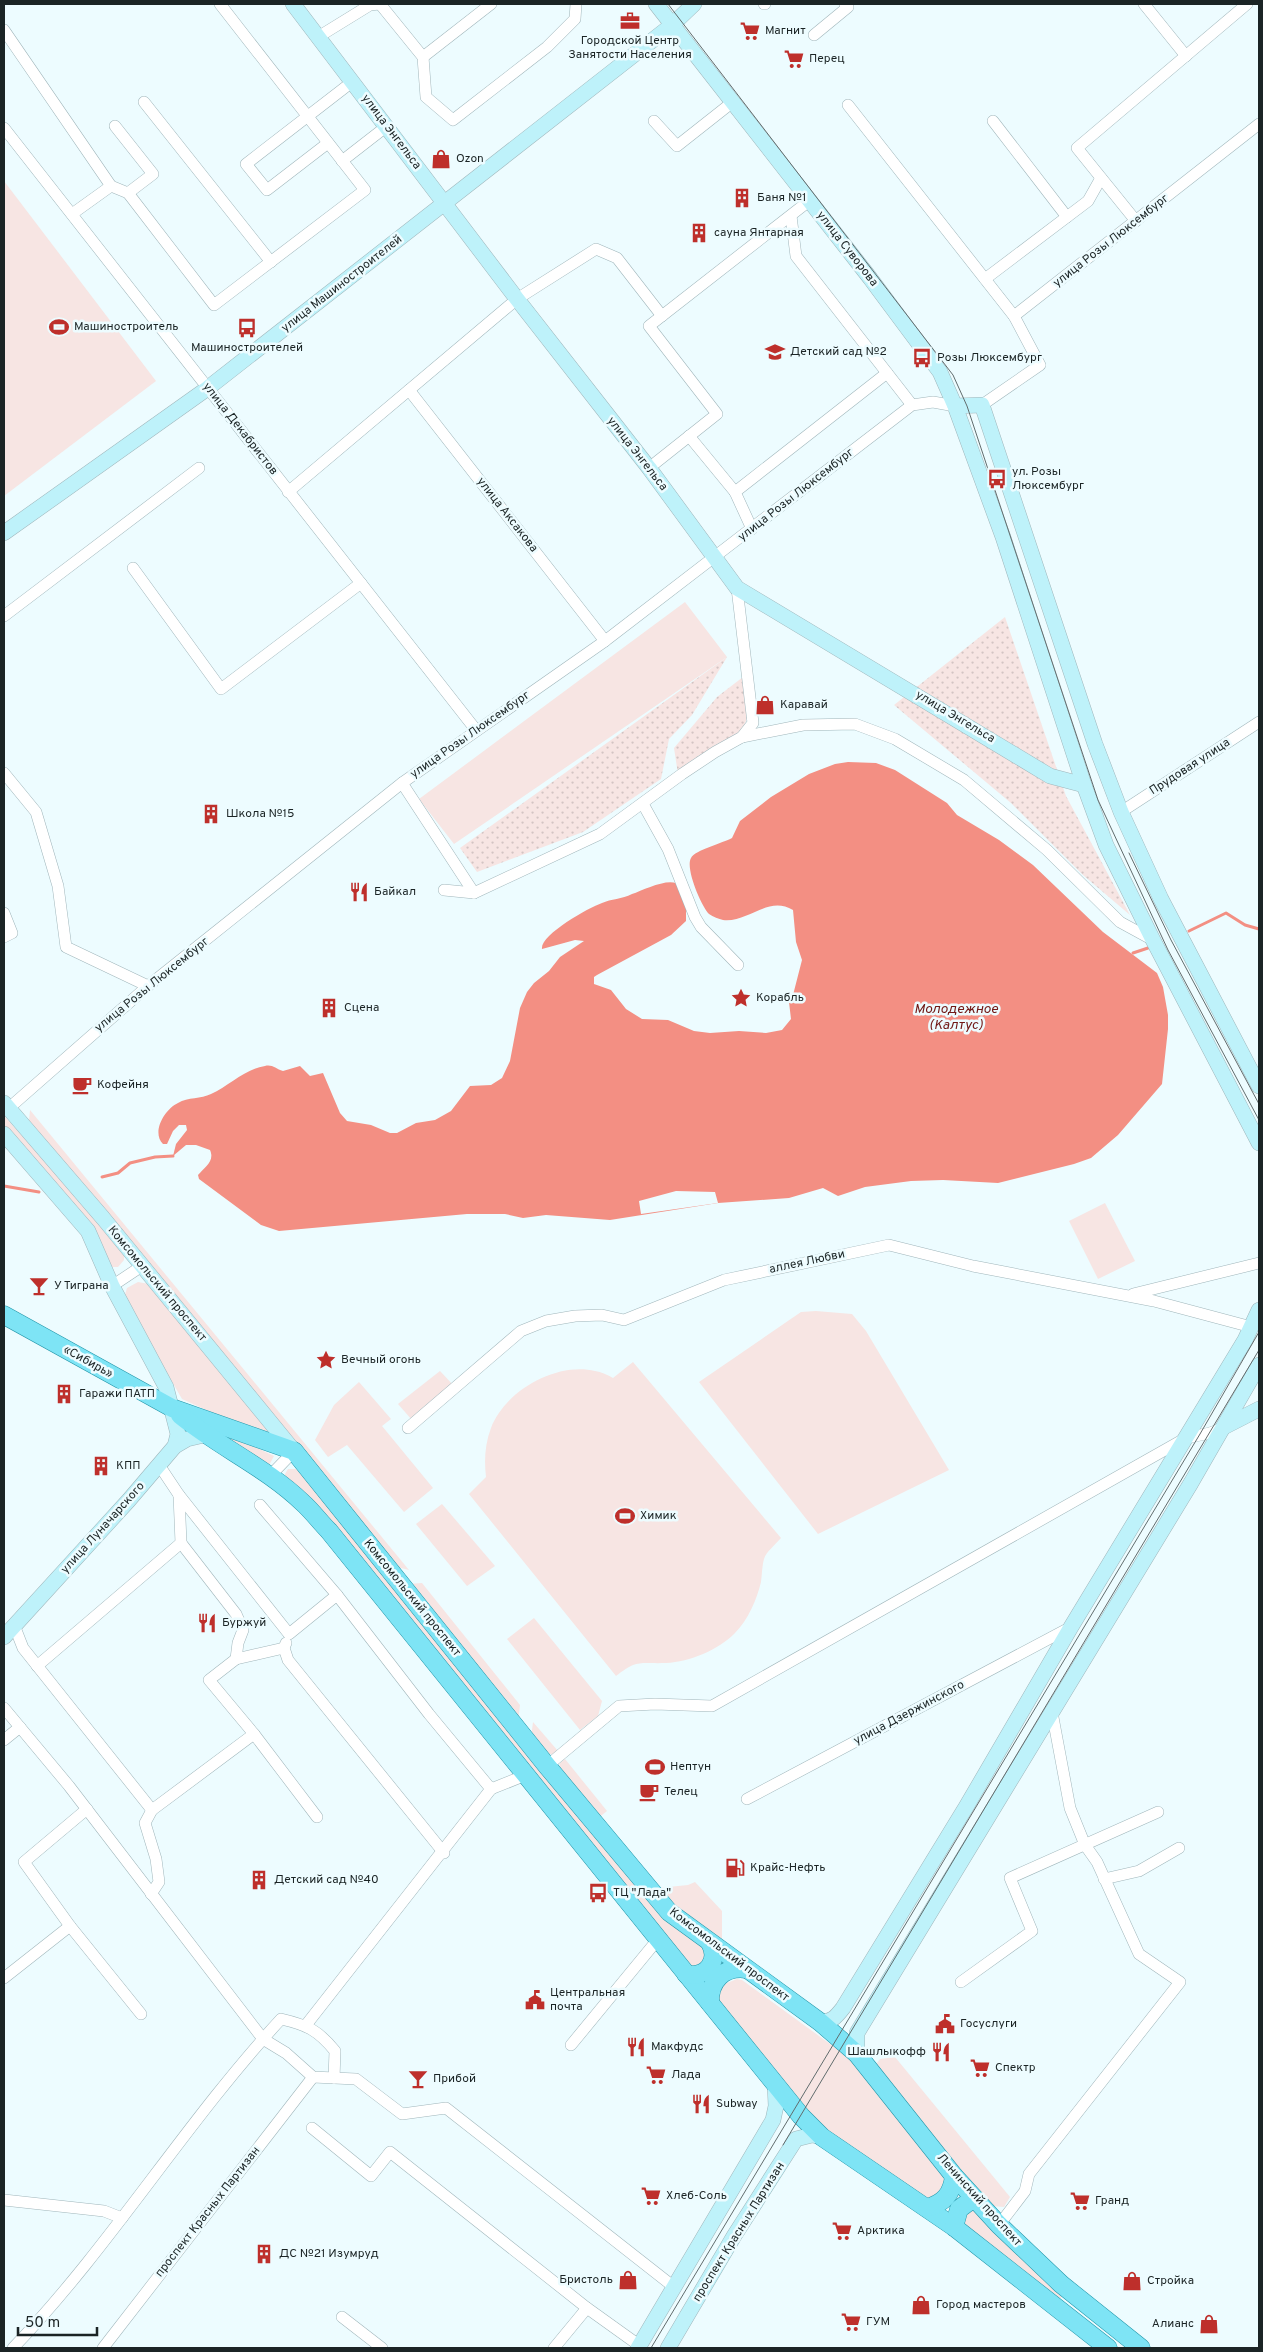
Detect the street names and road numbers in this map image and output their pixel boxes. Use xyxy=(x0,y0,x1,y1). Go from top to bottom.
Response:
street label: улица Энгельса xyxy=(358,91,424,173)
street label: улица Розы Люксембург xyxy=(1050,191,1172,291)
street label: улица Суворова xyxy=(812,208,882,290)
street label: улица Машиностроителей xyxy=(278,232,406,336)
street label: улица Декабристов xyxy=(199,379,281,479)
street label: улица Энгельса xyxy=(603,414,671,494)
street label: улица Розы Люксембург xyxy=(735,445,857,545)
street label: улица Аксакова xyxy=(473,474,541,556)
street label: улица Энгельса xyxy=(912,687,998,747)
street label: улица Розы Люксембург xyxy=(407,688,533,782)
street label: Прудовая улица xyxy=(1147,735,1233,799)
street label: улица Розы Люксембург xyxy=(92,934,212,1036)
street label: Комсомольский проспект xyxy=(104,1223,211,1346)
street label: аллея Любви xyxy=(768,1246,846,1278)
street label: «Сибирь» xyxy=(60,1342,116,1382)
street label: улица Луначарского xyxy=(58,1479,149,1577)
street label: Комсомольский проспект xyxy=(360,1536,465,1660)
street label: улица Дзержинского xyxy=(851,1677,967,1749)
street label: Комсомольский проспект xyxy=(666,1905,793,2006)
street label: проспект Красных Партизан xyxy=(152,2143,264,2281)
street label: Ленинский проспект xyxy=(933,2150,1025,2250)
street label: проспект Красных Партизан xyxy=(689,2159,789,2305)

